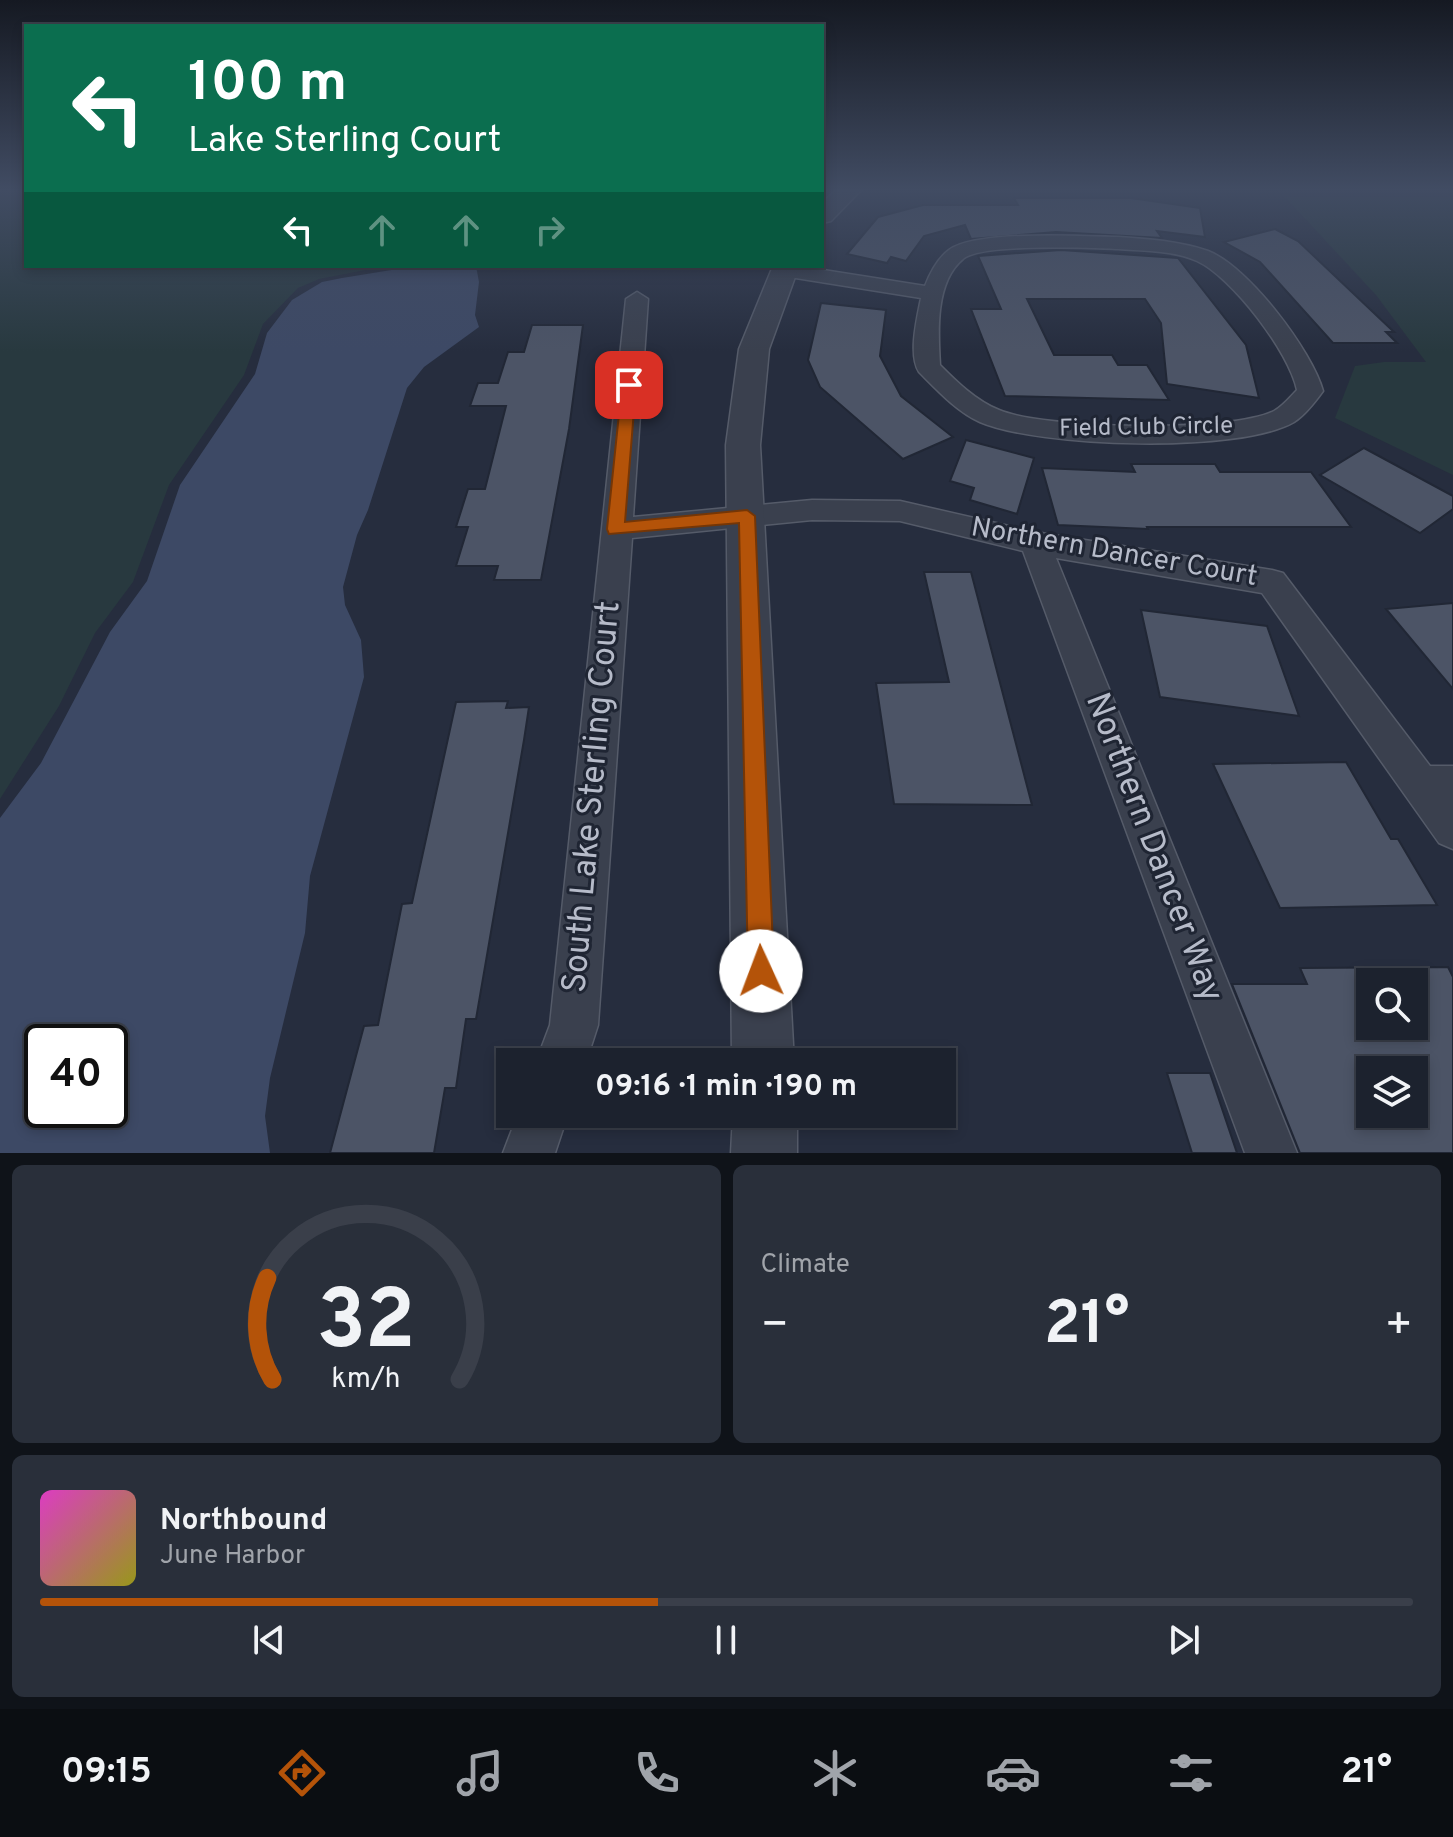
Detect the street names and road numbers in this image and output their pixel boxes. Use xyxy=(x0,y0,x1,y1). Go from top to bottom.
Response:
street label: Field Club Circle xyxy=(1059,411,1233,445)
street label: Northern Dancer Court xyxy=(968,510,1260,596)
street label: South Lake Sterling Court xyxy=(554,599,632,995)
street label: Northern Dancer Way xyxy=(1074,687,1232,1009)

